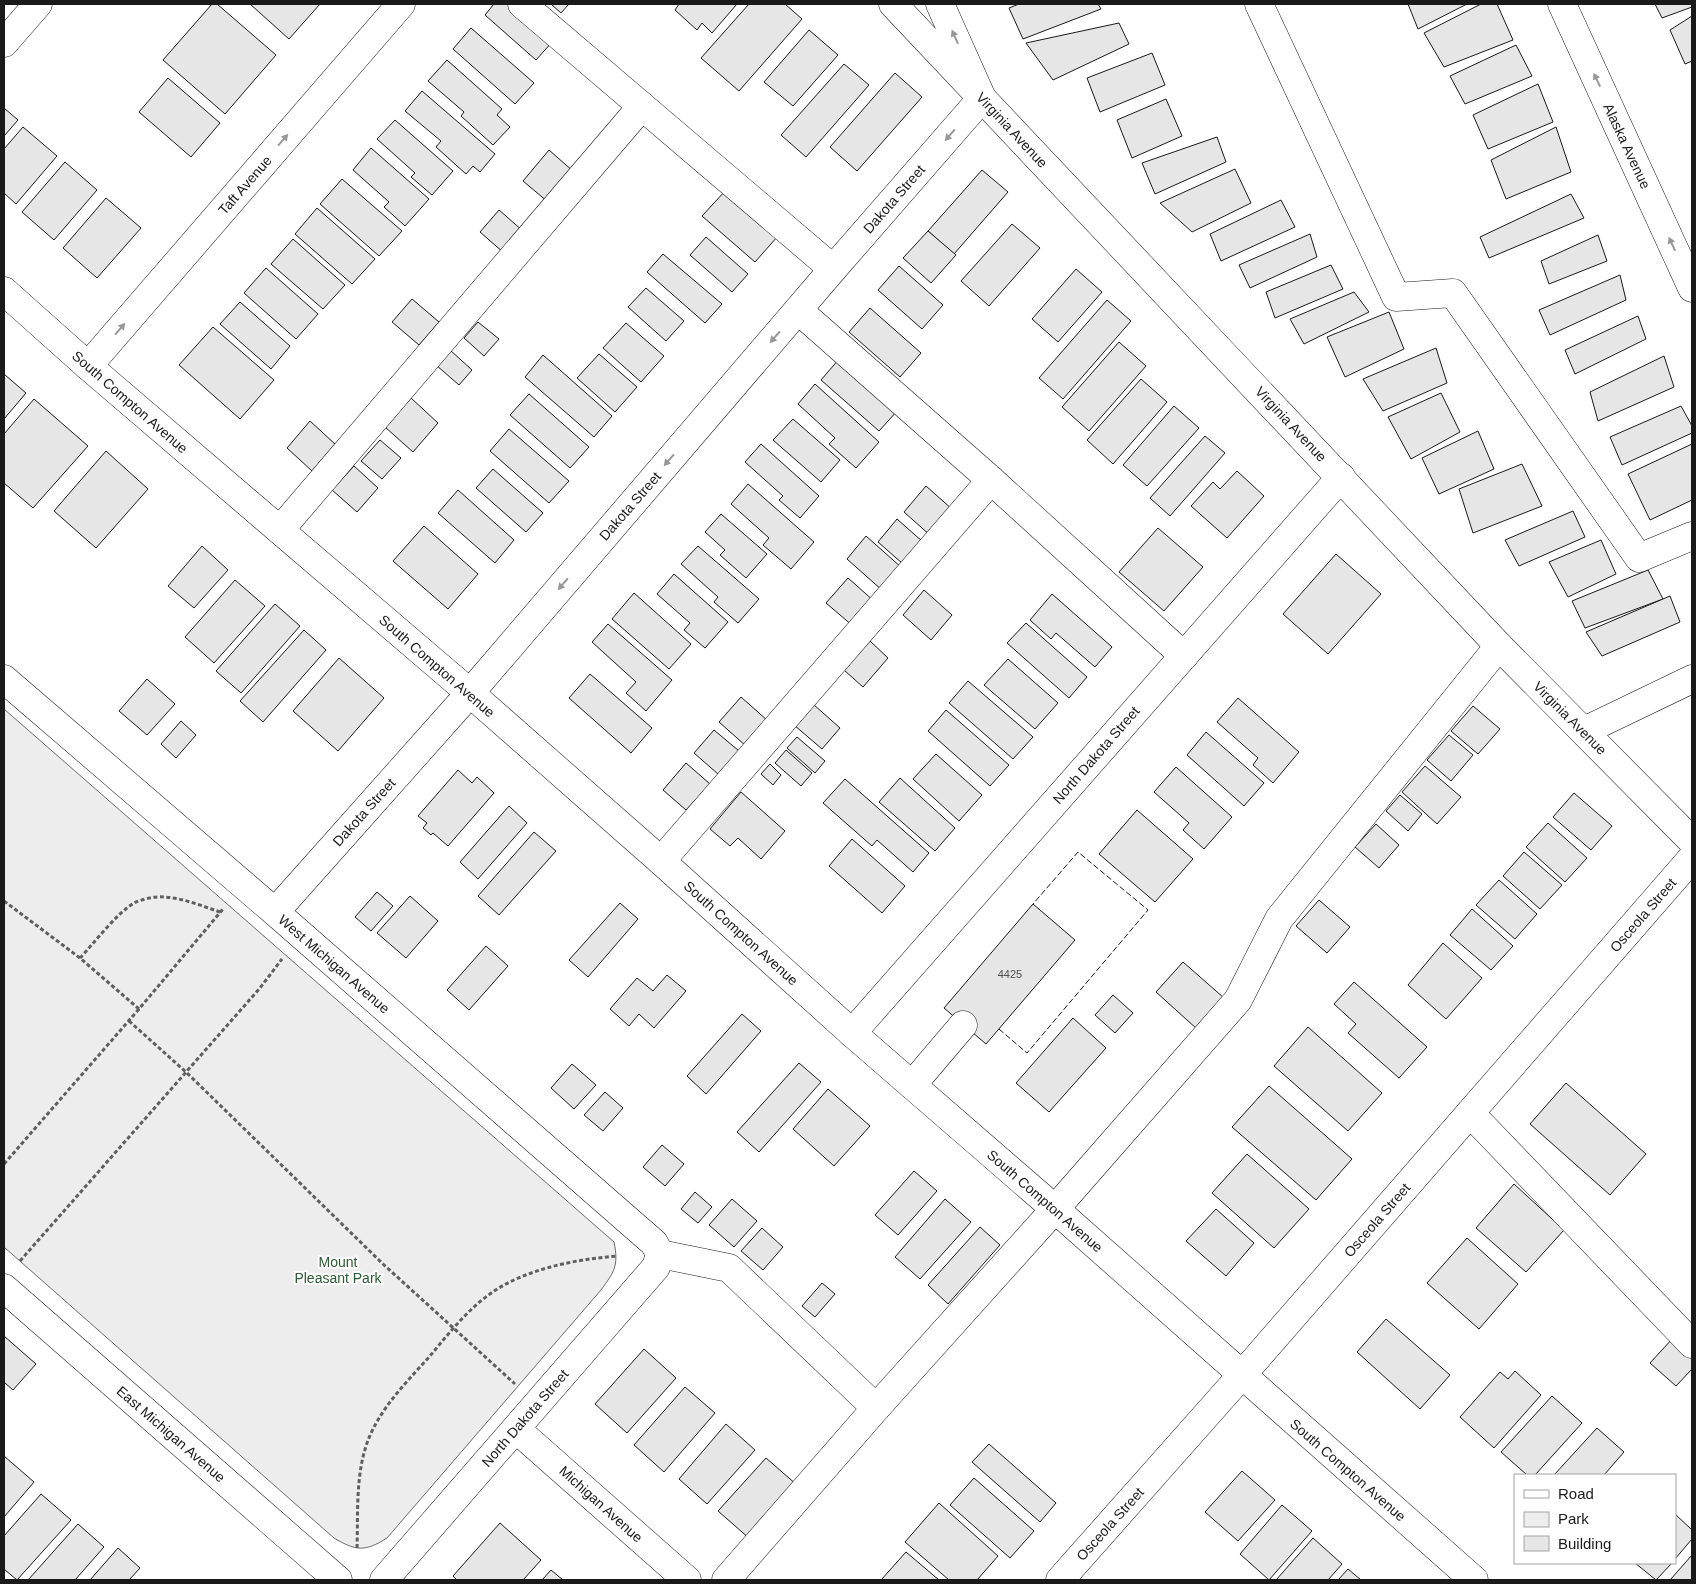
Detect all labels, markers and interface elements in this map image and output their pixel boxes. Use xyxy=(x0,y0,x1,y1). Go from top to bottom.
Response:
one-way arrow xyxy=(950,30,958,44)
one-way arrow xyxy=(1593,73,1601,87)
street label: Virginia Avenue xyxy=(973,89,1051,171)
street label: Alaska Avenue xyxy=(1600,101,1654,191)
one-way arrow xyxy=(944,128,955,141)
one-way arrow xyxy=(278,134,289,147)
street label: Taft Avenue xyxy=(215,152,275,218)
street label: Dakota Street xyxy=(860,161,928,237)
one-way arrow xyxy=(1668,237,1676,251)
one-way arrow xyxy=(114,324,126,336)
one-way arrow xyxy=(769,330,780,343)
street label: South Compton Avenue xyxy=(69,348,191,457)
street label: Virginia Avenue xyxy=(1252,383,1330,465)
one-way arrow xyxy=(663,454,675,466)
street label: Dakota Street xyxy=(596,468,664,544)
one-way arrow xyxy=(558,577,569,590)
street label: South Compton Avenue xyxy=(376,612,498,721)
street label: Virginia Avenue xyxy=(1530,678,1610,758)
street label: North Dakota Street xyxy=(1049,703,1143,807)
street label: Dakota Street xyxy=(329,775,399,849)
street label: Osceola Street xyxy=(1607,875,1679,955)
street label: South Compton Avenue xyxy=(681,878,801,988)
street label: West Michigan Avenue xyxy=(275,911,393,1017)
house number: 4425 xyxy=(998,968,1022,980)
street label: South Compton Avenue xyxy=(984,1147,1106,1256)
street label: Osceola Street xyxy=(1341,1180,1413,1260)
park label: Mount Pleasant Park xyxy=(294,1254,383,1286)
street label: North Dakota Street xyxy=(478,1366,572,1470)
street label: East Michigan Avenue xyxy=(114,1383,229,1486)
street label: South Compton Avenue xyxy=(1287,1416,1409,1525)
street label: Michigan Avenue xyxy=(556,1462,646,1546)
legend xyxy=(1514,1474,1676,1564)
street label: Osceola Street xyxy=(1073,1484,1147,1564)
text: Road xyxy=(1558,1485,1594,1502)
text: Park xyxy=(1558,1510,1589,1527)
text: Building xyxy=(1558,1535,1611,1552)

